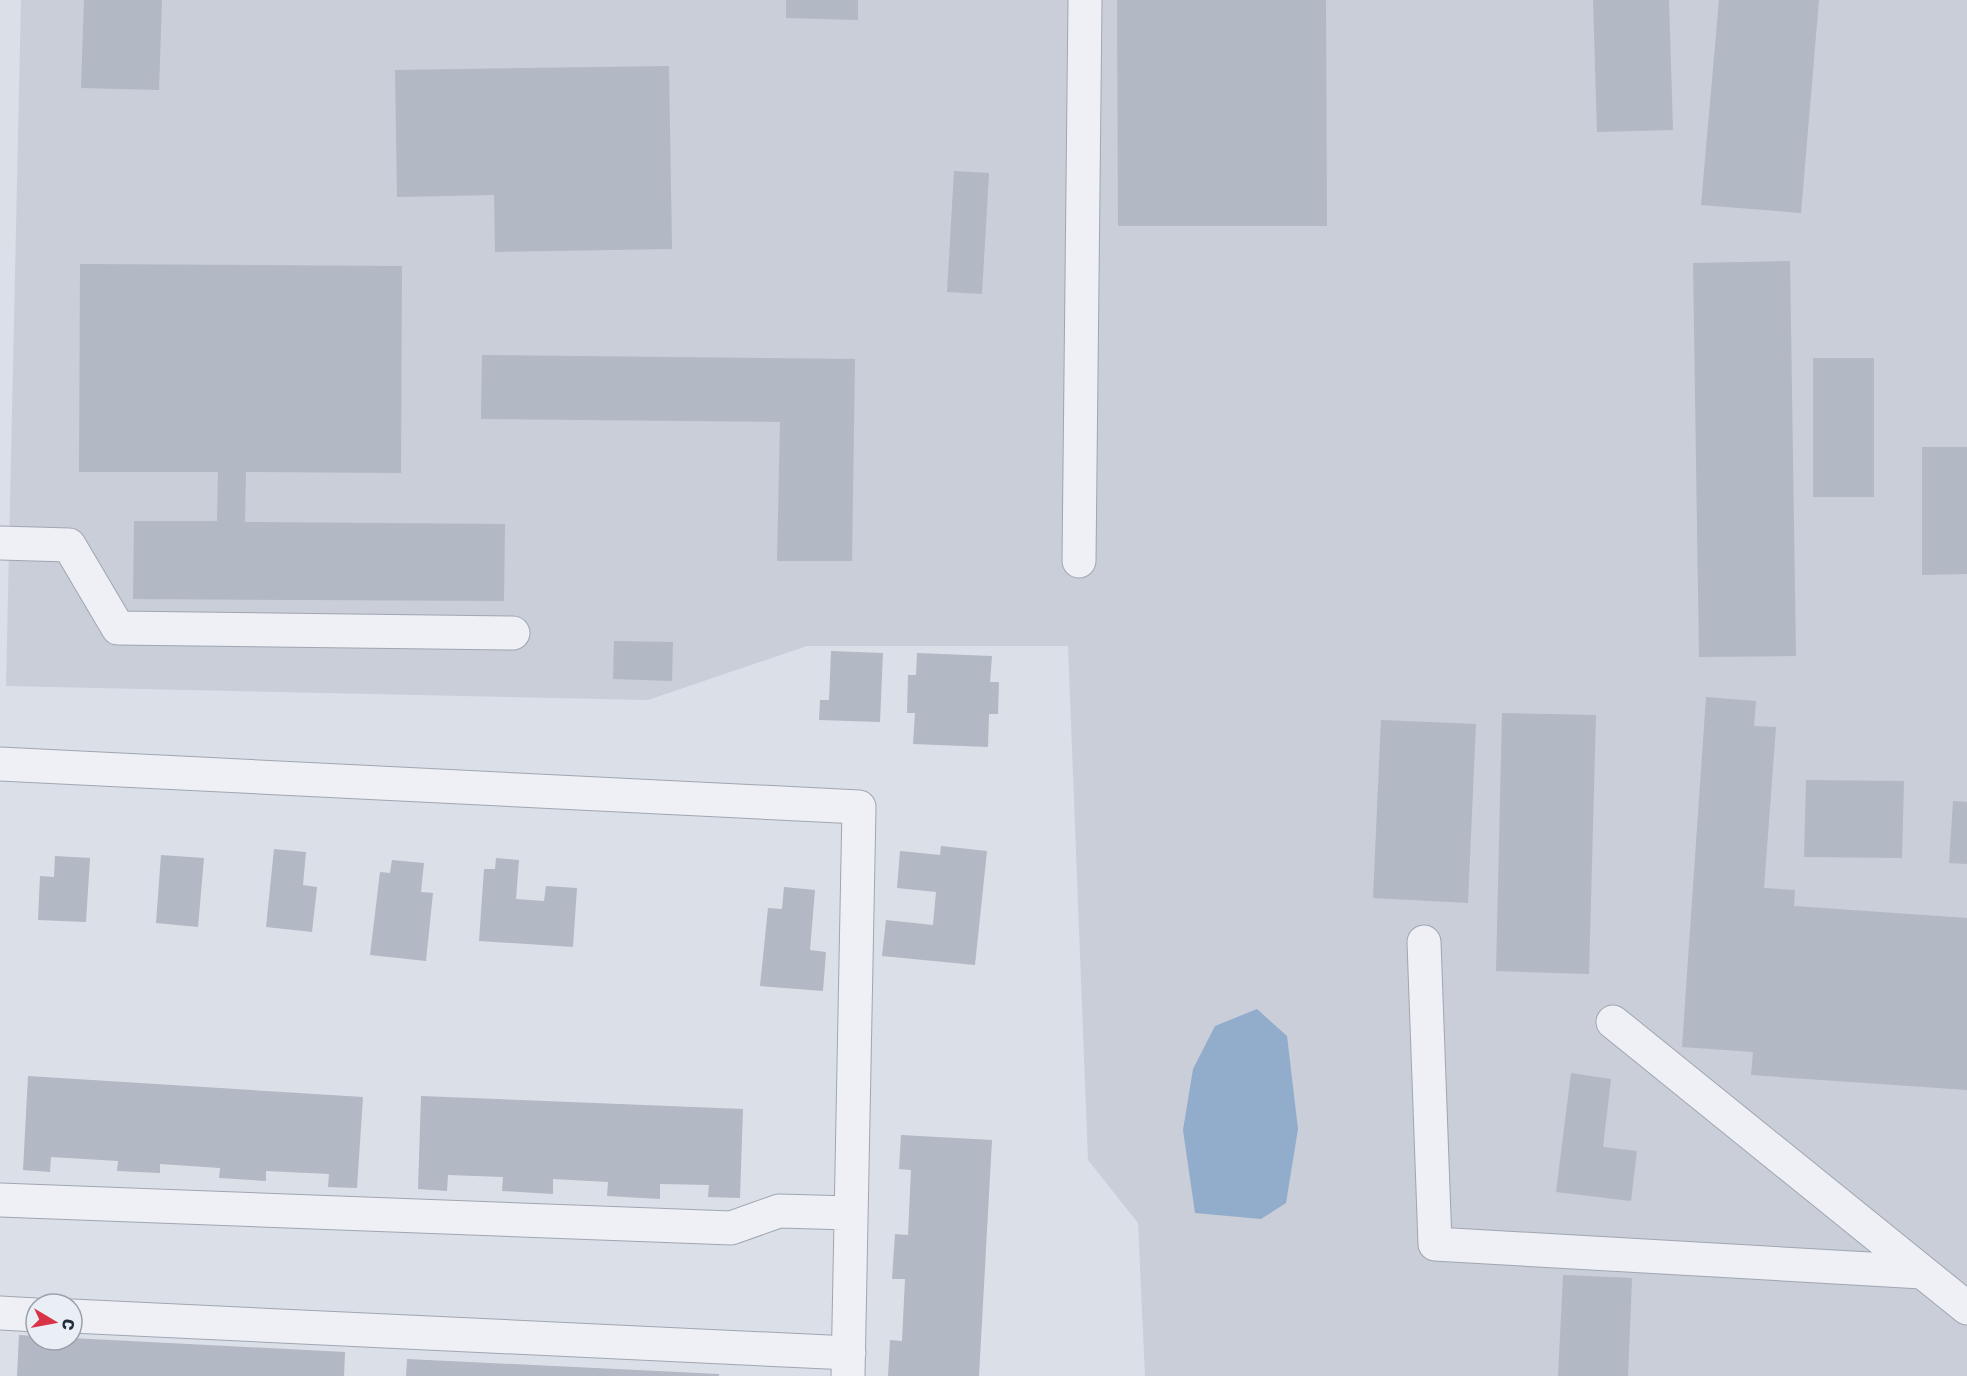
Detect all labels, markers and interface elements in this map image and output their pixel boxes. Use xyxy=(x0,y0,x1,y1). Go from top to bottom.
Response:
north arrow xyxy=(24,1292,84,1352)
text: С xyxy=(58,1317,79,1332)

